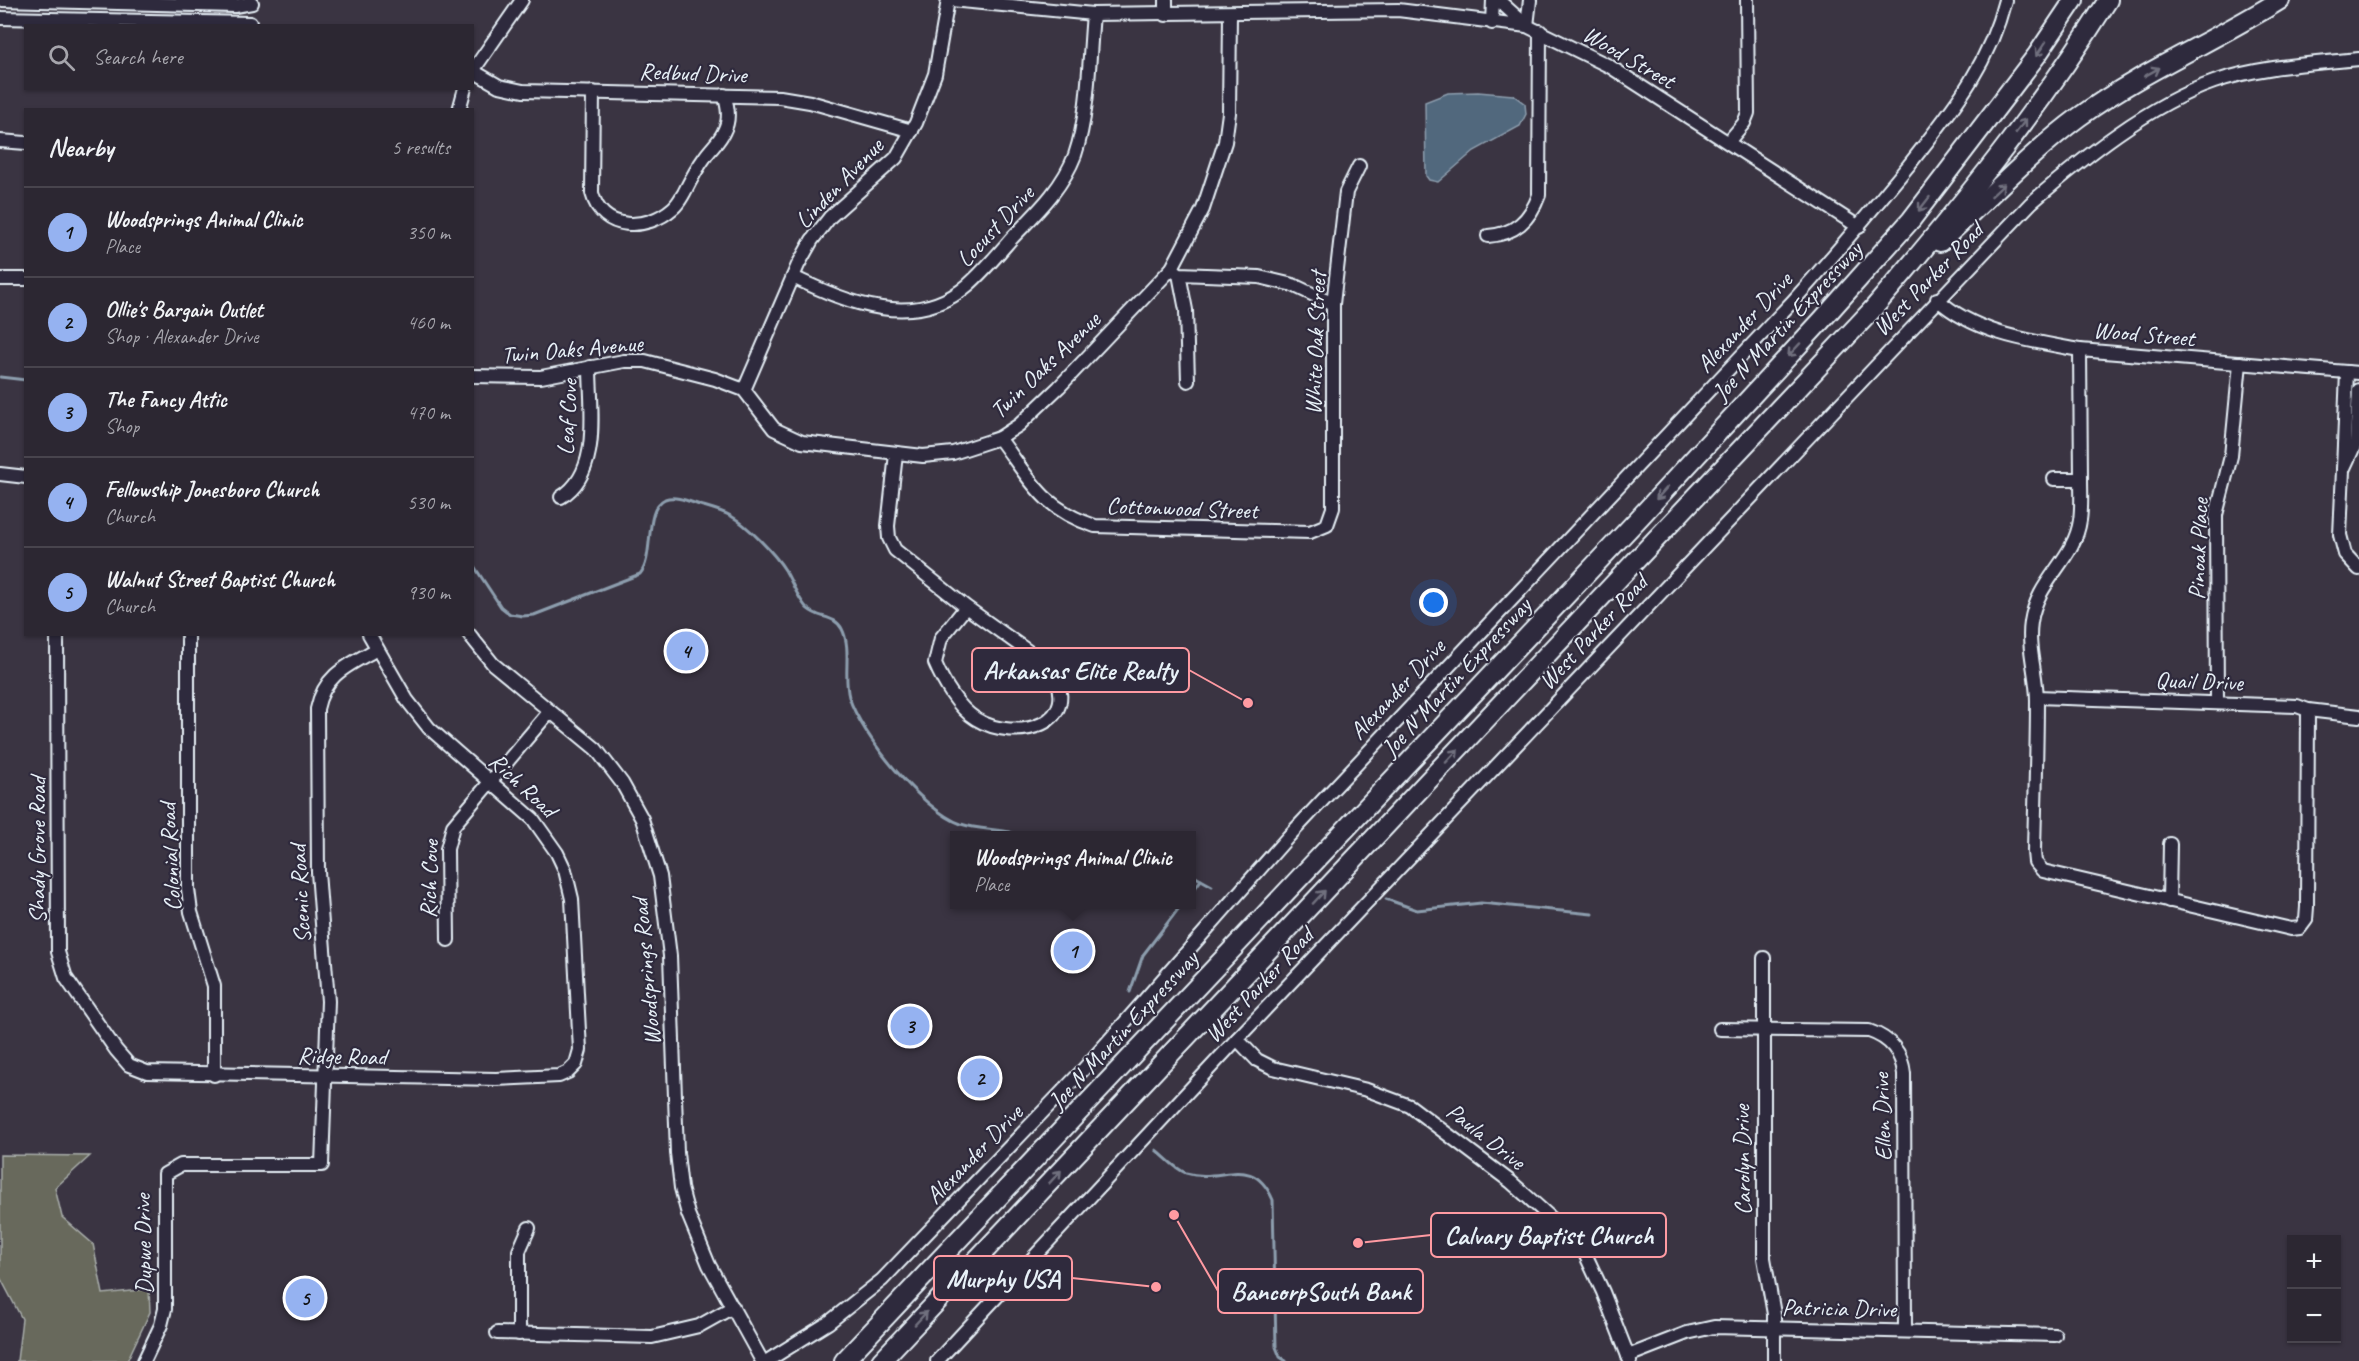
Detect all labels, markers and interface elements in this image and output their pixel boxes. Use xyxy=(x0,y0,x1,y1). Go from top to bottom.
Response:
street label: Wood Street xyxy=(1578,19,1682,96)
search box xyxy=(24,24,474,90)
one-way arrow xyxy=(2035,40,2047,56)
icon: search xyxy=(45,41,78,74)
text: Search here xyxy=(93,43,183,71)
street label: Redbud Drive xyxy=(639,56,749,90)
one-way arrow xyxy=(2142,66,2160,77)
one-way arrow xyxy=(2015,118,2027,134)
street label: Linden Avenue xyxy=(788,130,891,235)
text: Nearby xyxy=(48,131,113,164)
text: 5 results xyxy=(391,135,450,160)
street label: Locust Drive xyxy=(950,177,1042,273)
one-way arrow xyxy=(1990,183,2005,197)
one-way arrow xyxy=(1917,196,1930,212)
text: Woodsprings Animal Clinic xyxy=(105,206,303,234)
street label: West Parker Road xyxy=(1866,213,1992,342)
text: 1 xyxy=(63,220,72,245)
text: 350 m xyxy=(407,220,450,245)
text: Place xyxy=(105,234,140,259)
street label: Joe N Martin Expressway xyxy=(1705,234,1870,408)
street label: Alexander Drive xyxy=(1690,264,1800,379)
street label: White Oak Street xyxy=(1298,268,1333,415)
text: Ollie's Bargain Outlet xyxy=(105,296,263,324)
street label: Twin Oaks Avenue xyxy=(984,303,1108,425)
text: 2 xyxy=(63,310,72,335)
text: 460 m xyxy=(407,310,450,335)
street label: Wood Street xyxy=(2092,315,2198,354)
text: Shop · Alexander Drive xyxy=(105,324,258,349)
street label: Twin Oaks Avenue xyxy=(500,328,646,370)
one-way arrow xyxy=(1787,342,1801,357)
street label: Leaf Cove xyxy=(550,376,584,456)
text: The Fancy Attic xyxy=(105,386,227,414)
text: 3 xyxy=(63,400,72,425)
text: 470 m xyxy=(407,400,450,425)
text: Shop xyxy=(105,414,139,439)
text: Fellowship Jonesboro Church xyxy=(105,476,319,504)
one-way arrow xyxy=(1655,485,1669,500)
text: 4 xyxy=(63,490,72,515)
text: 530 m xyxy=(407,490,450,515)
street label: Cottonwood Street xyxy=(1106,490,1260,526)
street label: Pinoak Place xyxy=(2181,496,2215,600)
text: Church xyxy=(105,504,155,529)
text: Walnut Street Baptist Church xyxy=(105,566,335,594)
street label: West Parker Road xyxy=(1532,566,1656,696)
text: 5 xyxy=(63,580,72,605)
text: 930 m xyxy=(407,580,450,605)
your location xyxy=(1419,588,1448,617)
street label: Joe N Martin Expressway xyxy=(1374,590,1539,764)
text: Church xyxy=(105,594,155,619)
pin: 4 xyxy=(666,628,706,674)
street label: Alexander Drive xyxy=(1343,631,1453,746)
callout: Arkansas Elite Realty xyxy=(972,648,1189,692)
text: Arkansas Elite Realty xyxy=(983,654,1180,687)
street label: Quail Drive xyxy=(2155,664,2246,698)
street label: Rich Road xyxy=(483,746,566,826)
one-way arrow xyxy=(1445,748,1460,763)
street label: Shady Grove Road xyxy=(22,773,52,924)
street label: Colonial Road xyxy=(152,799,188,912)
popup xyxy=(950,831,1196,909)
street label: Rich Cove xyxy=(413,837,445,919)
street label: Scenic Road xyxy=(282,840,318,944)
text: Woodsprings Animal Clinic xyxy=(974,844,1172,872)
text: Place xyxy=(974,872,1009,897)
one-way arrow xyxy=(1311,890,1326,905)
street label: Woodsprings Road xyxy=(624,894,667,1047)
street label: West Parker Road xyxy=(1198,919,1322,1049)
pin: 1 xyxy=(1054,928,1092,974)
street label: Joe N Martin Expressway xyxy=(1041,943,1206,1117)
pin: 3 xyxy=(890,1004,930,1048)
street label: Ridge Road xyxy=(297,1040,390,1072)
pin: 2 xyxy=(960,1056,1000,1100)
street label: Ellen Drive xyxy=(1865,1070,1899,1162)
street label: Alexander Drive xyxy=(919,1096,1031,1210)
street label: Paula Drive xyxy=(1441,1096,1533,1177)
street label: Carolyn Drive xyxy=(1726,1102,1758,1216)
one-way arrow xyxy=(1048,1170,1062,1185)
street label: Dupwe Drive xyxy=(127,1191,159,1295)
callout: Calvary Baptist Church xyxy=(1431,1213,1666,1257)
text: Calvary Baptist Church xyxy=(1444,1219,1655,1252)
map controls xyxy=(2287,1235,2341,1343)
button: + xyxy=(2287,1235,2341,1289)
callout: Murphy USA xyxy=(934,1256,1072,1300)
text: Murphy USA xyxy=(946,1262,1061,1295)
callout: BancorpSouth Bank xyxy=(1218,1269,1423,1313)
text: BancorpSouth Bank xyxy=(1231,1275,1413,1308)
pin: 5 xyxy=(286,1276,324,1320)
button: − xyxy=(2287,1289,2341,1343)
street label: Patricia Drive xyxy=(1782,1292,1899,1324)
one-way arrow xyxy=(914,1311,929,1326)

